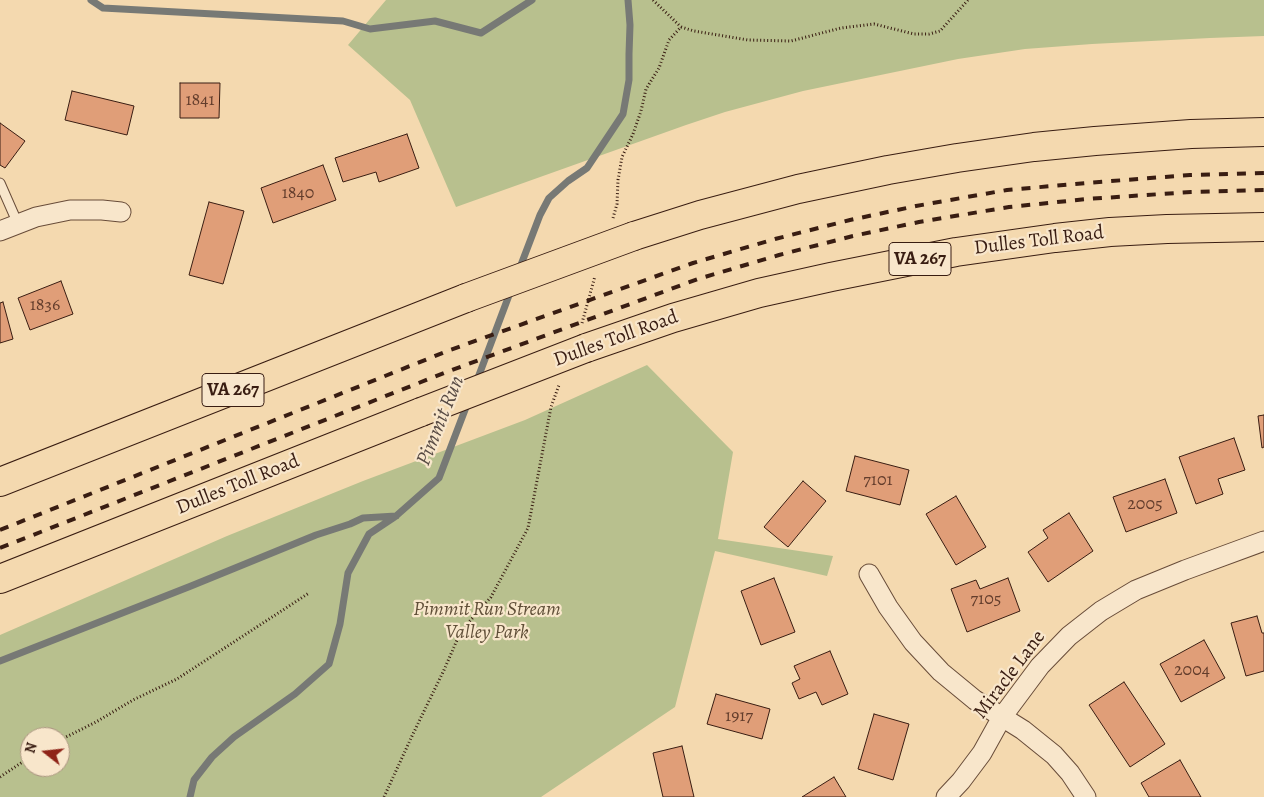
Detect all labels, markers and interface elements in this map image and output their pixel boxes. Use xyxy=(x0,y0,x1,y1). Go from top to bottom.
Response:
house number: 1841 xyxy=(185,90,215,112)
house number: 1840 xyxy=(282,183,314,205)
street label: Dulles Toll Road xyxy=(973,221,1105,261)
road number: VA 267 xyxy=(889,242,951,276)
house number: 1836 xyxy=(30,295,60,317)
street label: Dulles Toll Road xyxy=(551,305,681,373)
water label: Pimmit Run xyxy=(412,372,470,470)
road number: VA 267 xyxy=(202,374,264,406)
street label: Dulles Toll Road xyxy=(173,449,303,521)
house number: 7101 xyxy=(863,470,893,492)
house number: 2005 xyxy=(1127,494,1163,516)
house number: 7105 xyxy=(970,589,1002,611)
park label: Pimmit Run Stream Valley Park xyxy=(413,598,561,645)
street label: Miracle Lane xyxy=(969,626,1051,724)
house number: 2004 xyxy=(1174,660,1210,682)
house number: 1917 xyxy=(725,706,753,728)
north arrow xyxy=(20,727,70,777)
text: N xyxy=(21,740,42,756)

